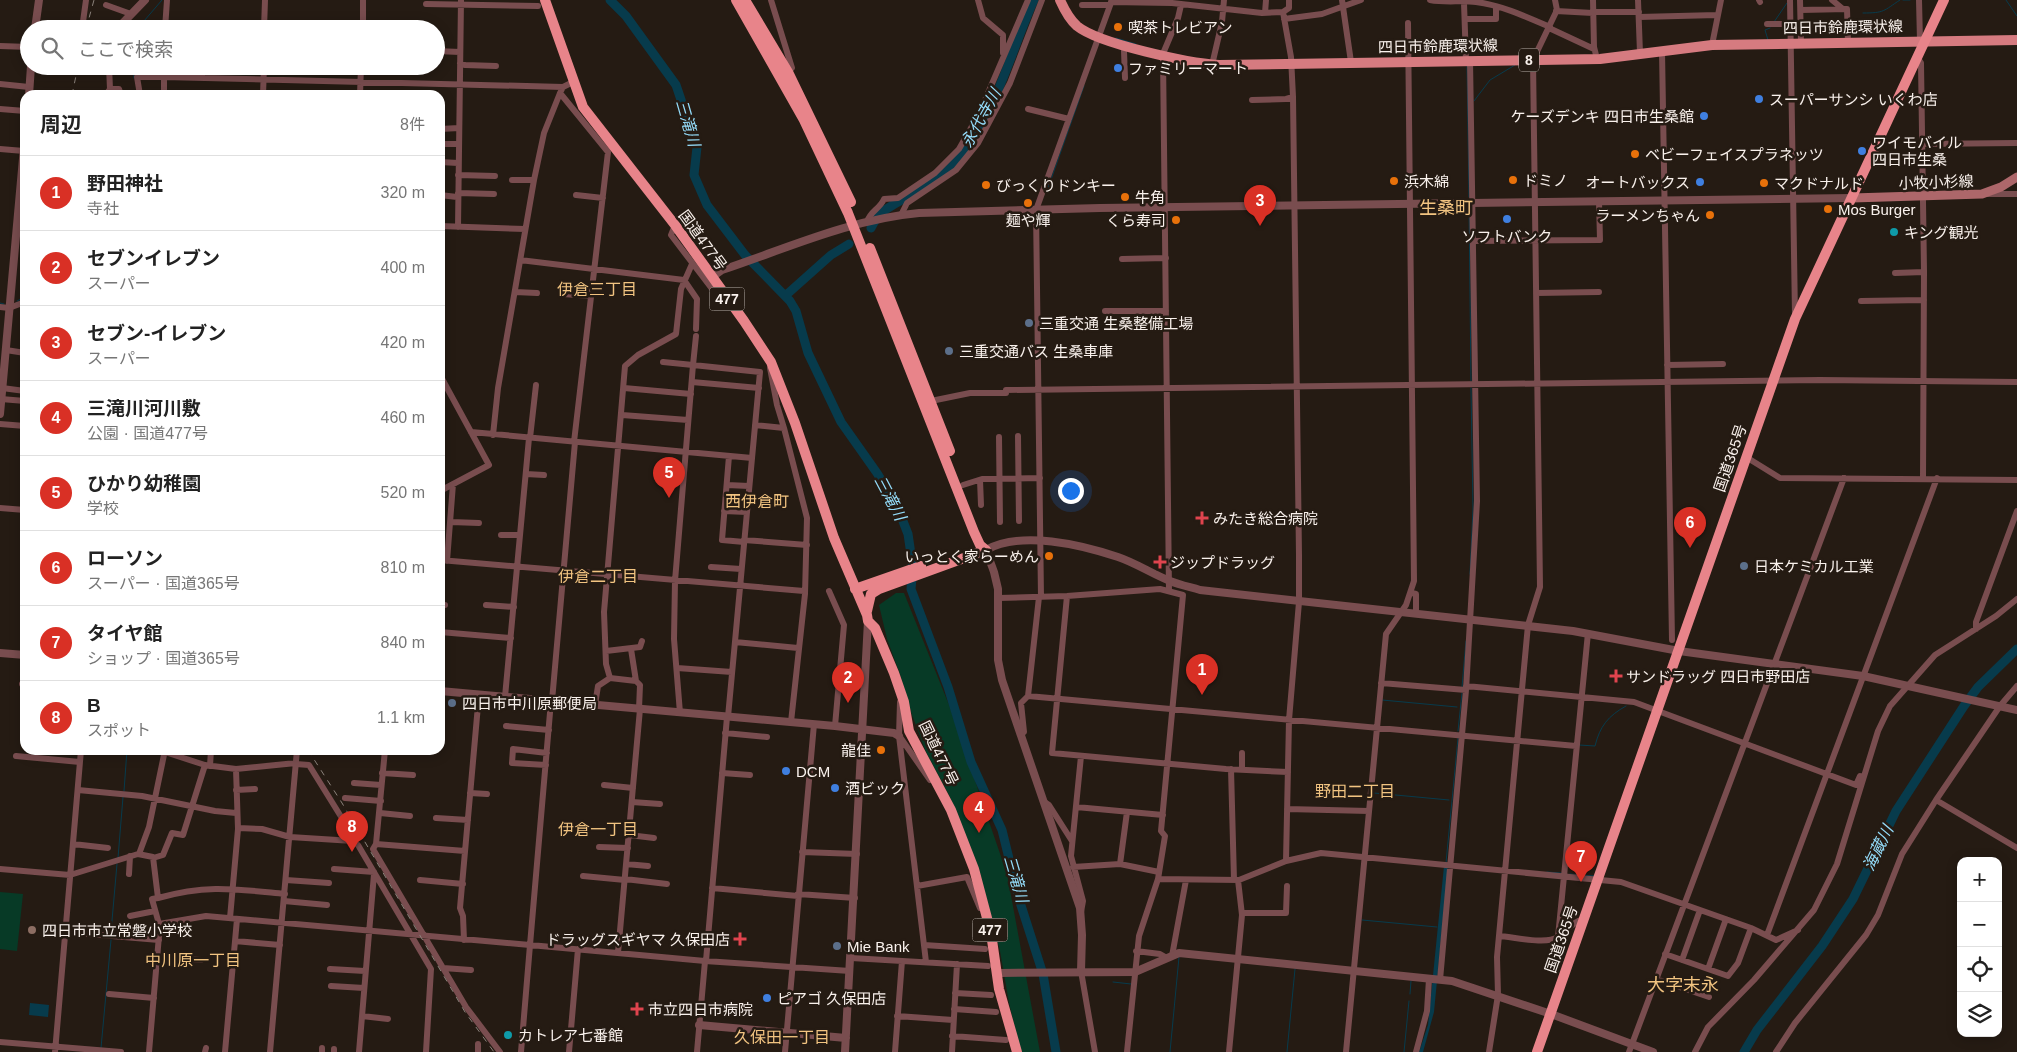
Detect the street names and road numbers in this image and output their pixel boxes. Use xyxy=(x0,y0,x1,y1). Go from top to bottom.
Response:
street label: 四日市鈴鹿環状線 xyxy=(1783,17,1903,37)
street label: 四日市鈴鹿環状線 xyxy=(1378,36,1498,56)
road number: 8 xyxy=(1519,48,1539,72)
street label: 小牧小杉線 xyxy=(1898,172,1974,192)
street label: 国道477号 xyxy=(676,207,730,273)
road number: 477 xyxy=(710,288,744,310)
street label: 国道365号 xyxy=(1711,422,1749,494)
street label: 国道477号 xyxy=(916,718,962,788)
street label: 国道365号 xyxy=(1542,903,1580,975)
road number: 477 xyxy=(972,918,1008,942)

